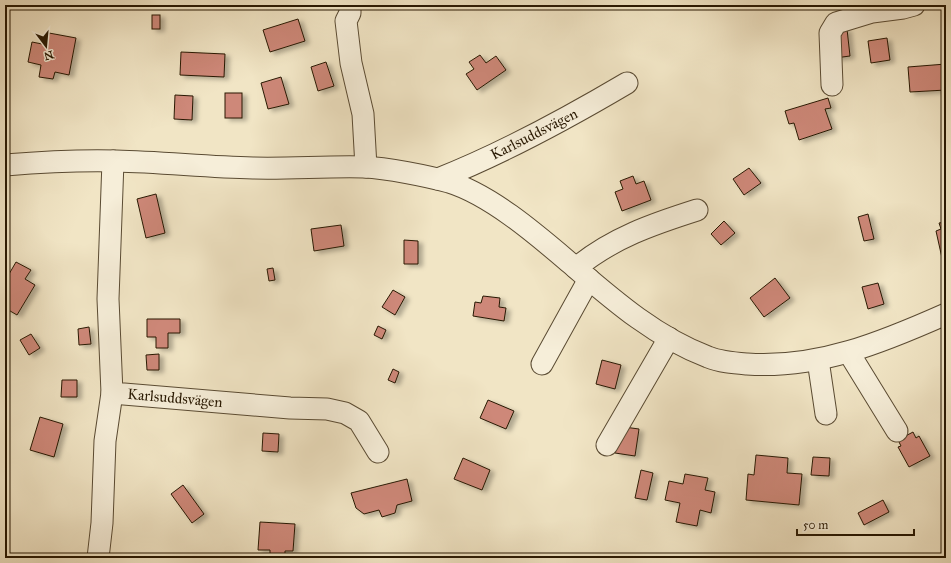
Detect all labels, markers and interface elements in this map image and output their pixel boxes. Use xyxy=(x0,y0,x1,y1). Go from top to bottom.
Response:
north arrow xyxy=(26,26,66,66)
text: N xyxy=(42,48,55,63)
street label: Karlsuddsvägen xyxy=(487,104,581,164)
street label: Karlsuddsvägen xyxy=(127,385,223,411)
scale bar xyxy=(797,511,914,537)
text: 50 m xyxy=(803,518,828,532)

